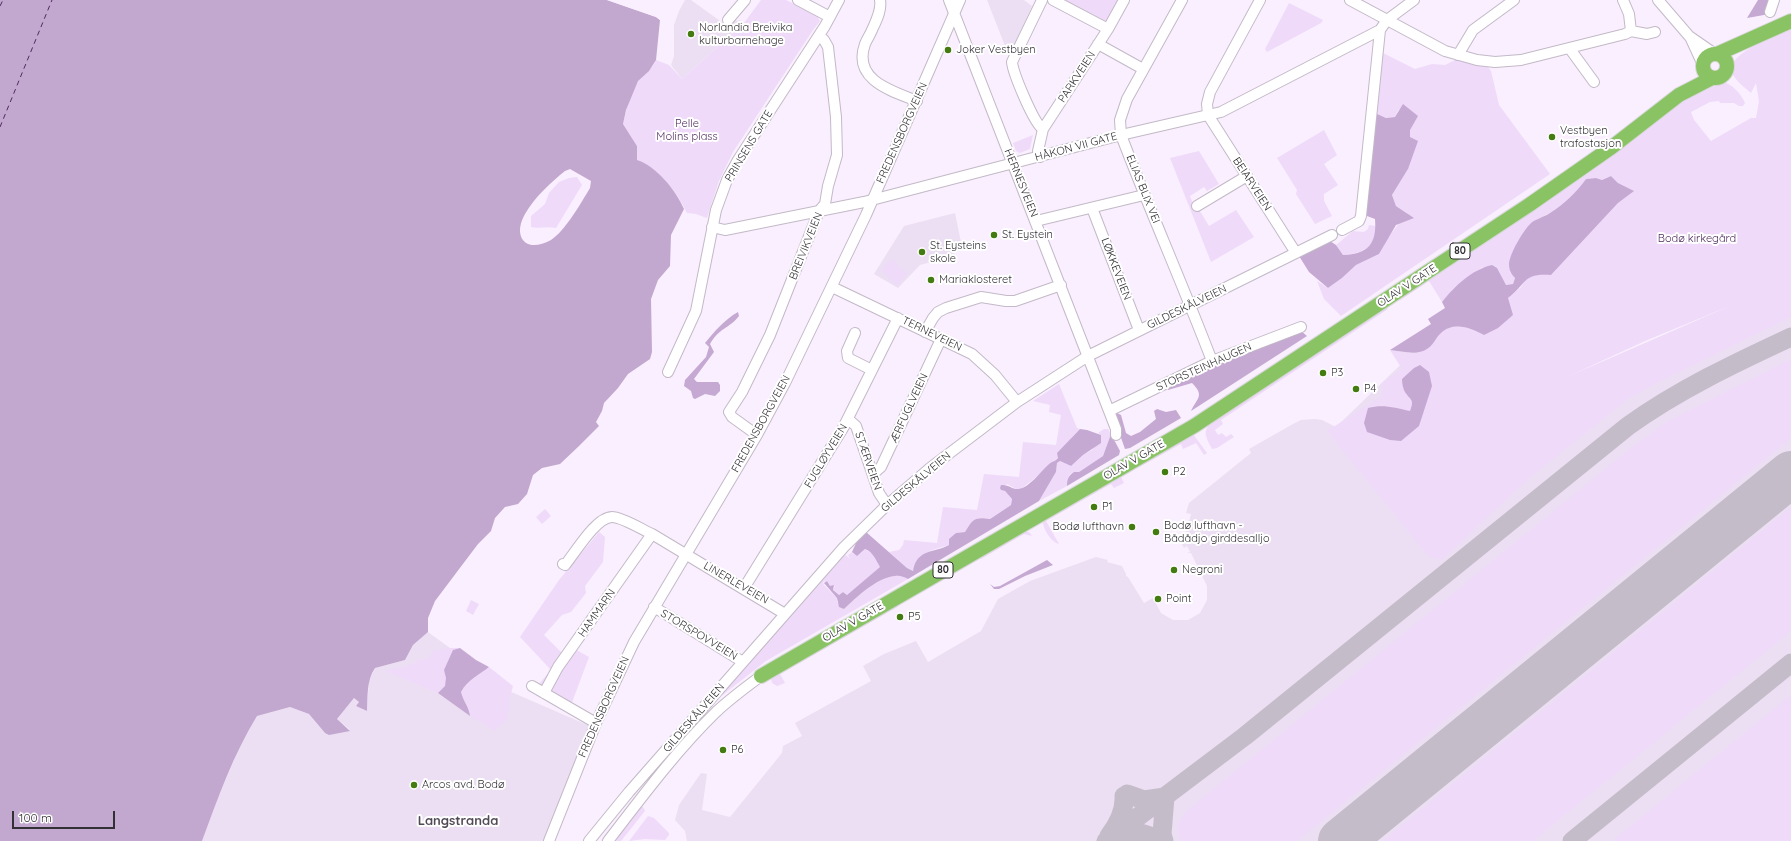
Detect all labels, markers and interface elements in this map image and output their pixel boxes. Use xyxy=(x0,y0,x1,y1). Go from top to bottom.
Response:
place label: Norlandia Breivika kulturbarnehage xyxy=(699,21,793,47)
marker: Norlandia Breivika kulturbarnehage xyxy=(686,29,696,39)
place label: Joker Vestbyen xyxy=(956,43,1036,57)
marker: Joker Vestbyen xyxy=(943,45,953,55)
street label: PARKVEIEN xyxy=(1056,49,1098,105)
street label: FREDENSBORGVEIEN xyxy=(874,80,930,186)
street label: PRINSENS GATE xyxy=(722,108,776,184)
park label: Pelle Molins plass xyxy=(656,117,718,143)
place label: Vestbyen trafostasjon xyxy=(1560,124,1621,150)
street label: HÅKON VII GATE xyxy=(1033,130,1119,164)
marker: Vestbyen trafostasjon xyxy=(1547,132,1557,142)
street label: HERNESVEIEN xyxy=(1001,147,1041,219)
street label: ELIAS BLIX VEI xyxy=(1123,153,1163,225)
street label: BEIARVEIEN xyxy=(1230,155,1274,213)
street label: BREIVIKVEIEN xyxy=(786,210,826,282)
place label: St. Eystein xyxy=(1002,228,1053,242)
marker: St. Eystein xyxy=(989,230,999,240)
park label: Bodø kirkegård xyxy=(1658,232,1736,246)
street label: LØKKEVEIEN xyxy=(1098,236,1134,302)
place label: St. Eysteins skole xyxy=(930,239,986,265)
road number: 80 xyxy=(1450,243,1470,259)
marker: St. Eysteins skole xyxy=(917,247,927,257)
street label: OLAV V GATE xyxy=(1375,262,1439,310)
place label: Mariaklosteret xyxy=(939,273,1012,287)
marker: Mariaklosteret xyxy=(926,275,936,285)
street label: GILDESKÅLVEIEN xyxy=(1145,282,1229,332)
street label: TERNEVEIEN xyxy=(900,314,964,354)
street label: STORSTEINHAUGEN xyxy=(1154,340,1254,394)
place label: P3 xyxy=(1331,366,1343,380)
marker: P3 xyxy=(1318,368,1328,378)
street label: ÆRFUGLVEIEN xyxy=(887,371,931,445)
street label: FREDENSBORGVEIEN xyxy=(729,373,793,475)
place label: P4 xyxy=(1364,382,1376,396)
marker: P4 xyxy=(1351,384,1361,394)
street label: FUGLØYVEIEN xyxy=(802,422,850,490)
street label: STÆRVEIEN xyxy=(852,430,884,492)
street label: OLAV V GATE xyxy=(1101,437,1167,483)
street label: GILDESKÅLVEIEN xyxy=(878,449,954,515)
place label: P2 xyxy=(1173,465,1186,479)
marker: P2 xyxy=(1160,467,1170,477)
place label: P1 xyxy=(1102,500,1113,514)
marker: P1 xyxy=(1089,502,1099,512)
place label: Bodø lufthavn - Bådådjo girddesalljo xyxy=(1164,519,1270,545)
place label: Bodø lufthavn xyxy=(1052,520,1124,534)
marker: Bodø lufthavn xyxy=(1127,522,1137,532)
marker: Bodø lufthavn - Bådådjo girddesalljo xyxy=(1151,527,1161,537)
street label: LINERLEVEIEN xyxy=(701,559,771,607)
road number: 80 xyxy=(933,562,953,578)
place label: Negroni xyxy=(1182,563,1222,577)
marker: Negroni xyxy=(1169,565,1179,575)
street label: HAMMARN xyxy=(576,586,618,640)
place label: Point xyxy=(1166,592,1192,606)
marker: Point xyxy=(1153,594,1163,604)
street label: OLAV V GATE xyxy=(820,599,886,645)
street label: STORSPOVVEIEN xyxy=(658,607,740,663)
place label: P5 xyxy=(908,610,921,624)
marker: P5 xyxy=(895,612,905,622)
street label: FREDENSBORGVEIEN xyxy=(576,654,632,760)
street label: GILDESKÅLVEIEN xyxy=(660,681,728,755)
place label: P6 xyxy=(731,743,743,757)
marker: P6 xyxy=(718,745,728,755)
place label: Arcos avd. Bodø xyxy=(422,778,505,792)
marker: Arcos avd. Bodø xyxy=(409,780,419,790)
scale bar xyxy=(14,803,117,829)
text: 100 m xyxy=(19,810,52,825)
district label: Langstranda xyxy=(418,813,498,829)

